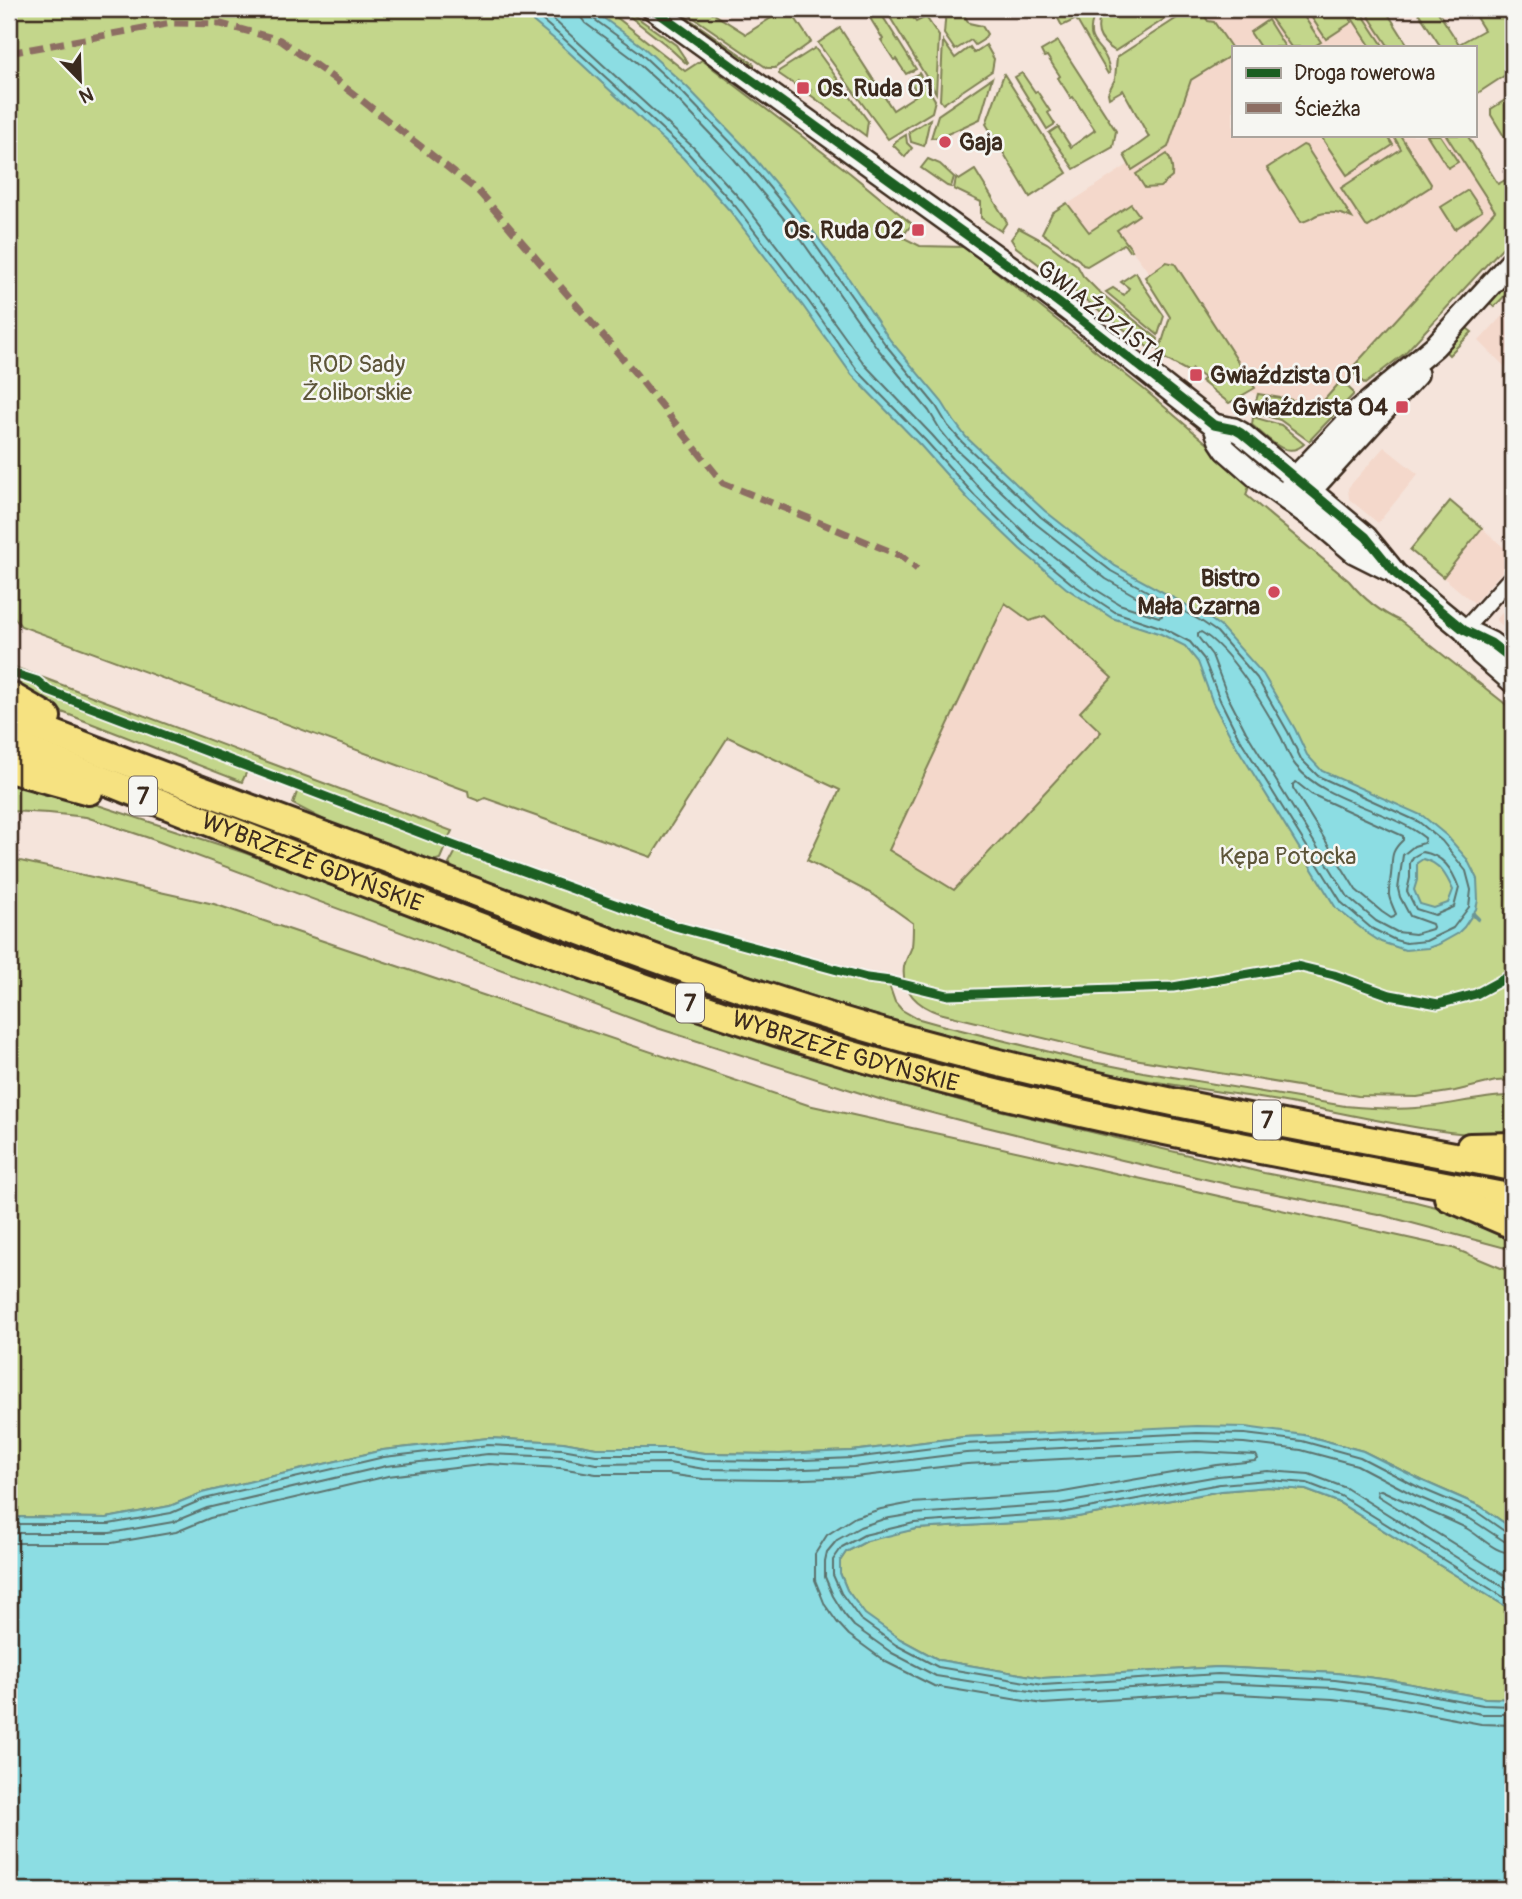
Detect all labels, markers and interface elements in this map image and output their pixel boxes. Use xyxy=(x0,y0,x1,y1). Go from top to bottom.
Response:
north arrow xyxy=(46,46,116,116)
legend xyxy=(1232,46,1476,136)
text: Droga rowerowa xyxy=(1294,60,1435,87)
place label: Os. Ruda 01 xyxy=(817,74,933,103)
marker: Os. Ruda 01 xyxy=(795,80,811,96)
text: N xyxy=(76,81,97,108)
text: Ścieżka xyxy=(1294,96,1361,123)
place label: Gaja xyxy=(959,128,1003,157)
marker: Gaja xyxy=(937,134,953,150)
place label: Os. Ruda 02 xyxy=(784,216,904,245)
marker: Os. Ruda 02 xyxy=(910,222,926,238)
street label: GWIAŹDZISTA xyxy=(1031,254,1172,373)
park label: ROD Sady Żoliborskie xyxy=(302,350,412,407)
place label: Gwiaździsta 01 xyxy=(1210,361,1361,390)
marker: Gwiaździsta 01 xyxy=(1188,367,1204,383)
place label: Gwiaździsta 04 xyxy=(1232,393,1388,422)
marker: Gwiaździsta 04 xyxy=(1394,399,1410,415)
place label: Bistro Mała Czarna xyxy=(1137,564,1260,621)
marker: Bistro Mała Czarna xyxy=(1266,584,1282,600)
road number: 7 xyxy=(129,776,157,816)
street label: WYBRZEŻE GDYŃSKIE xyxy=(197,807,427,919)
park label: Kępa Potocka xyxy=(1219,842,1357,871)
road number: 7 xyxy=(676,984,704,1022)
street label: WYBRZEŻE GDYŃSKIE xyxy=(728,1004,962,1099)
road number: 7 xyxy=(1253,1100,1281,1140)

